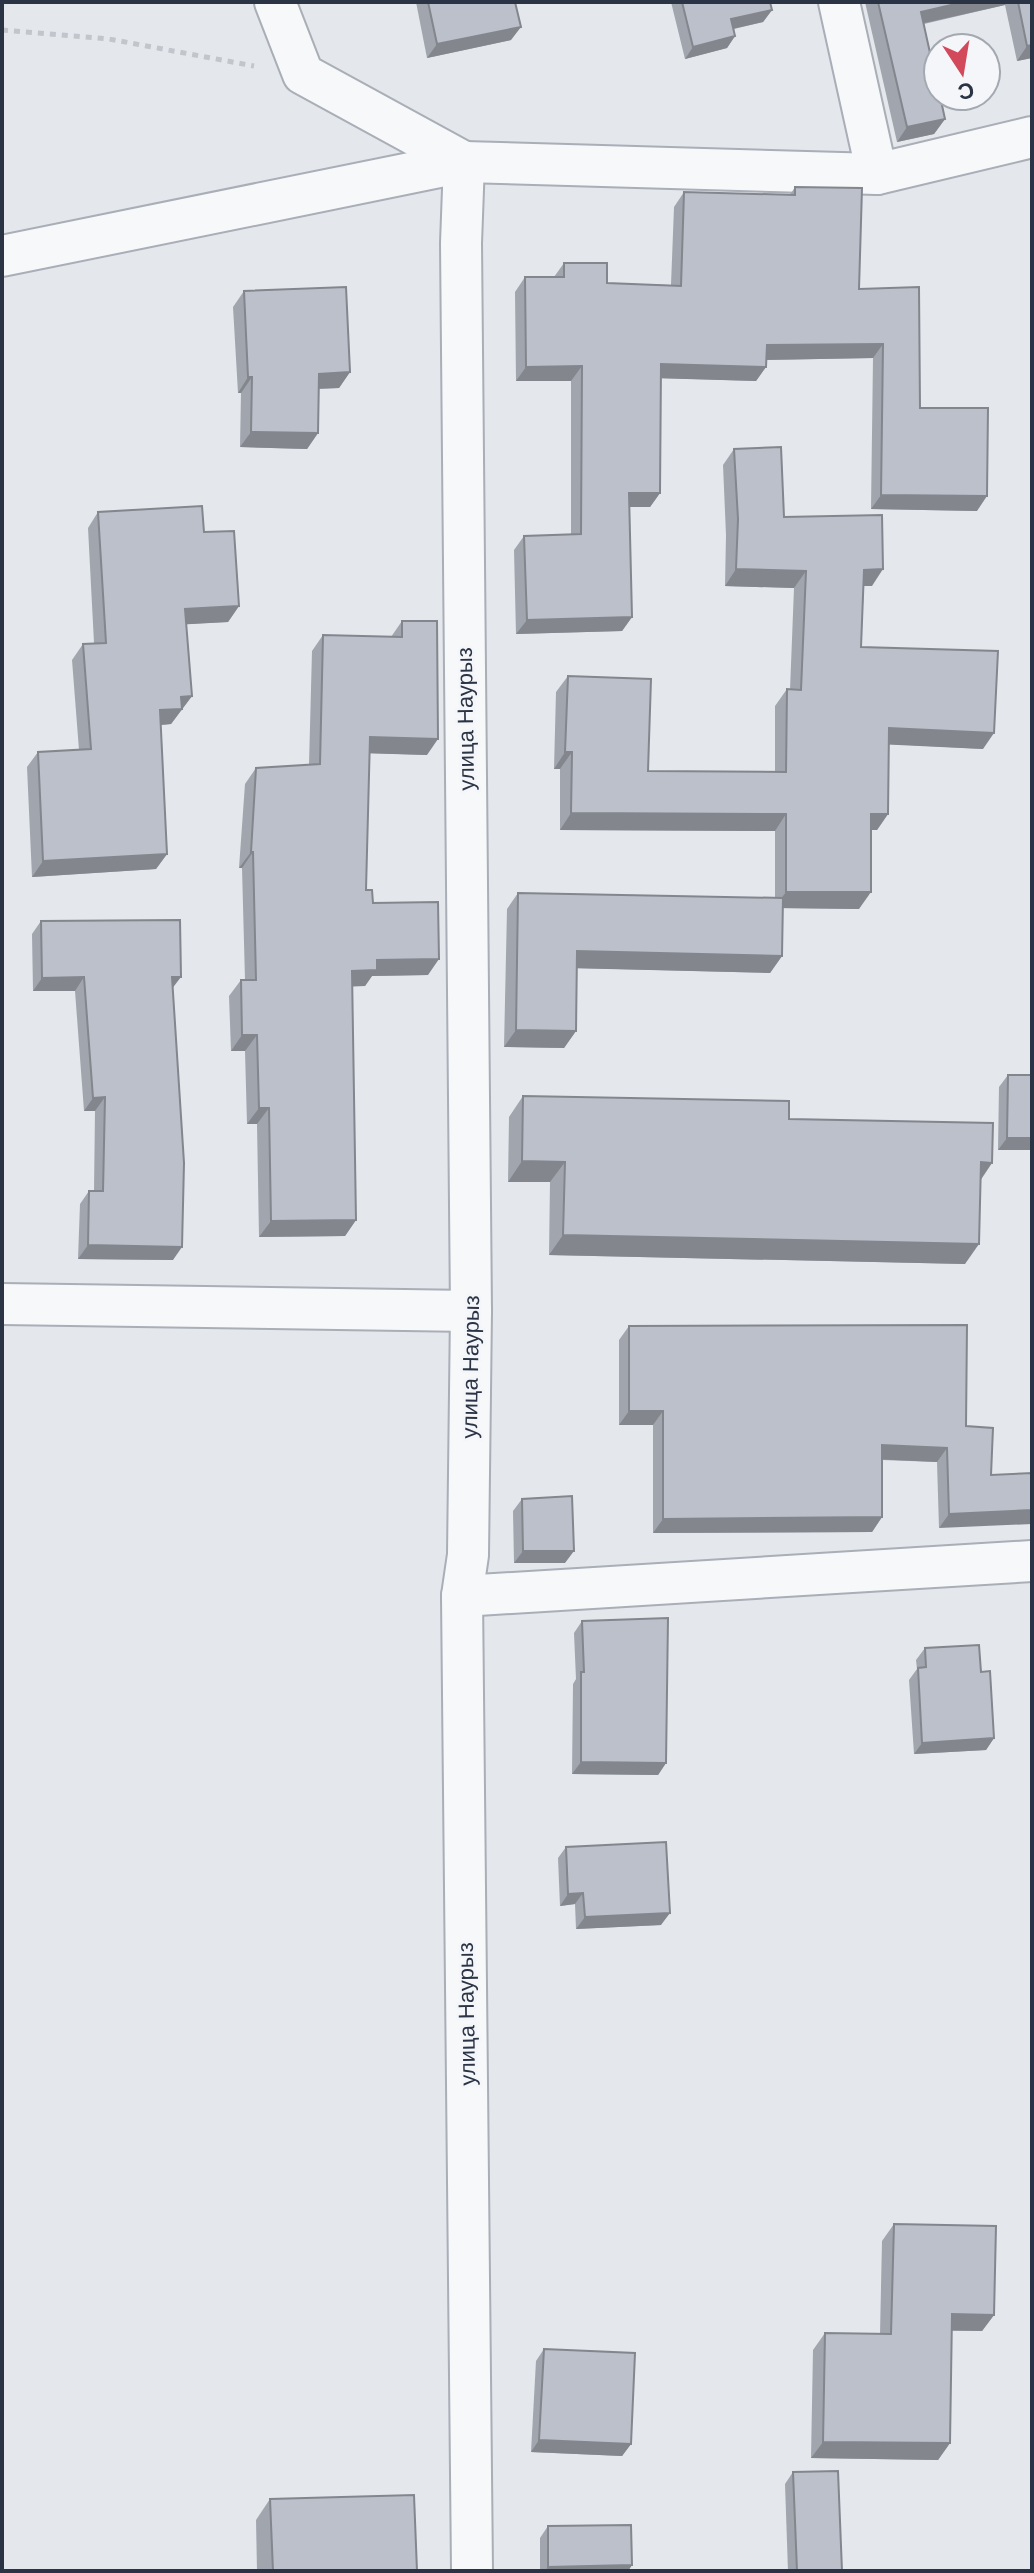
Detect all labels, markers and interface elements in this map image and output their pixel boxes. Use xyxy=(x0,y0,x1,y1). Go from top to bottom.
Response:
north arrow xyxy=(922,32,1002,112)
text: С xyxy=(956,77,976,105)
street label: улица Наурыз xyxy=(452,647,479,791)
street label: улица Наурыз xyxy=(457,1295,484,1439)
street label: улица Наурыз xyxy=(453,1942,480,2086)

